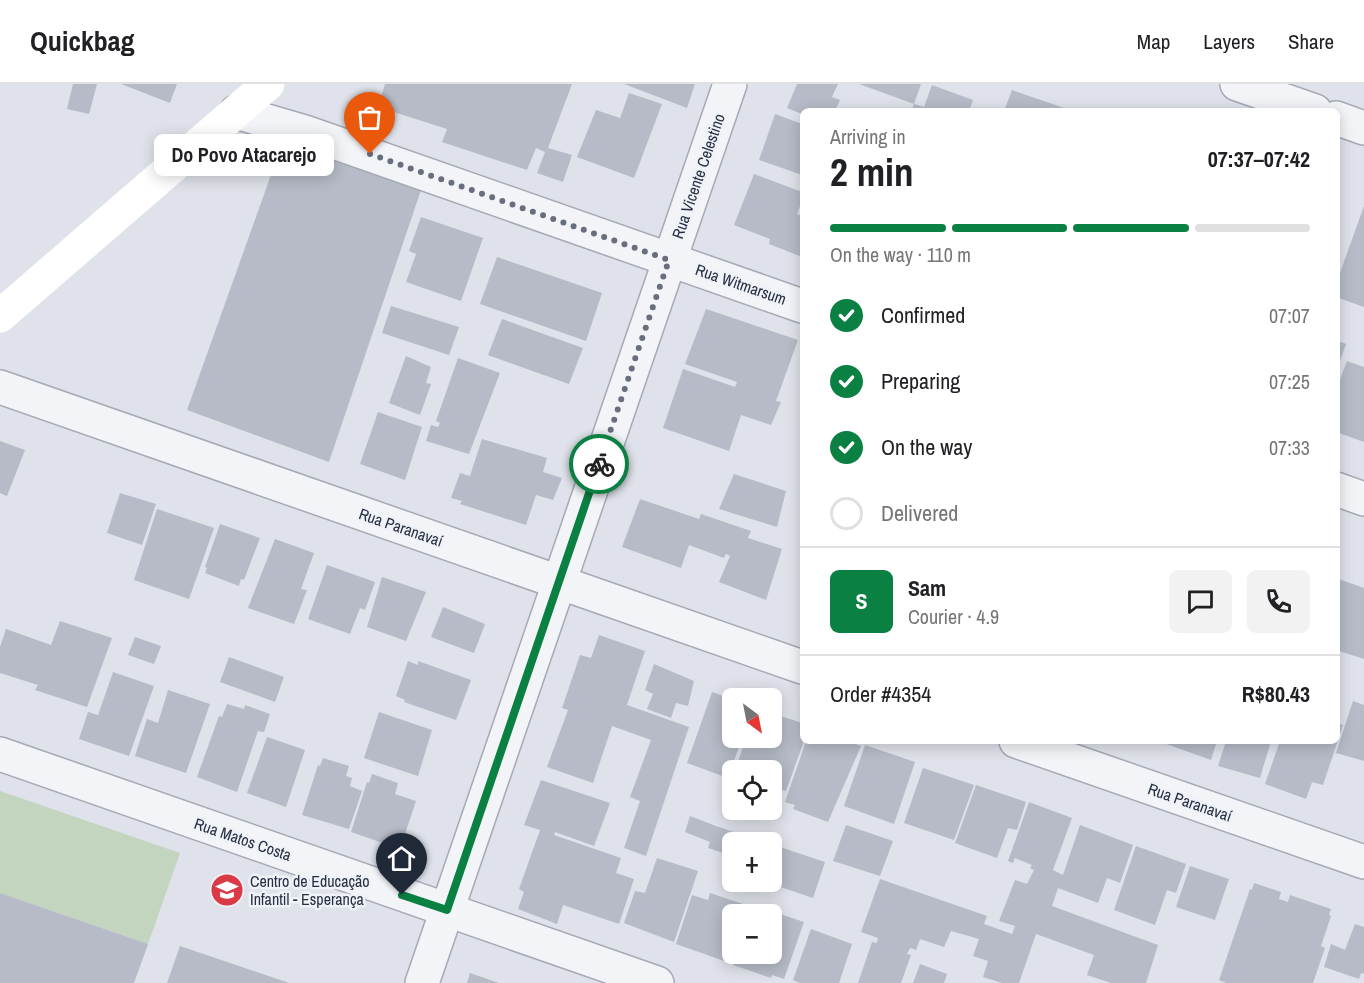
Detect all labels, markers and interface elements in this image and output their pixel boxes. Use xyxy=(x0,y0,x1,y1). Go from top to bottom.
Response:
text: Quickbag xyxy=(30,22,135,60)
text: Map xyxy=(1137,27,1170,56)
text: Layers xyxy=(1203,27,1255,56)
text: Share xyxy=(1288,27,1334,56)
pin xyxy=(344,92,395,154)
icon: bag xyxy=(353,101,386,134)
street label: Rua Vicente Celestino xyxy=(666,110,730,242)
text: Arriving in xyxy=(830,123,906,150)
callout: Do Povo Atacarejo xyxy=(154,133,334,175)
text: Do Povo Atacarejo xyxy=(171,141,317,168)
text: 07:37–07:42 xyxy=(1208,144,1310,174)
text: 2 min xyxy=(830,146,914,198)
text: On the way · 110 m xyxy=(830,241,971,268)
street label: Rua Witmarsum xyxy=(693,258,789,310)
icon: check xyxy=(830,299,863,332)
text: Confirmed xyxy=(881,300,965,330)
text: 07:07 xyxy=(1269,302,1310,329)
icon: check xyxy=(830,365,863,398)
text: Preparing xyxy=(881,366,960,396)
text: 07:25 xyxy=(1269,368,1310,395)
icon: check xyxy=(830,431,863,464)
text: On the way xyxy=(881,432,972,462)
courier xyxy=(569,434,629,494)
text: 07:33 xyxy=(1269,434,1310,461)
icon: bike xyxy=(583,448,616,481)
text: Delivered xyxy=(881,498,958,528)
street label: Rua Paranavaí xyxy=(356,502,446,552)
button: chat xyxy=(1169,570,1232,633)
button: phone xyxy=(1247,570,1310,633)
text: Sam xyxy=(908,573,946,603)
text: S xyxy=(855,586,868,616)
text: Courier · 4.9 xyxy=(908,603,999,630)
text: Order #4354 xyxy=(830,679,931,709)
text: R$80.43 xyxy=(1242,679,1310,709)
north arrow xyxy=(722,688,782,748)
map controls xyxy=(722,688,782,964)
button: locate xyxy=(722,760,782,820)
street label: Rua Paranavaí xyxy=(1145,777,1235,827)
street label: Rua Matos Costa xyxy=(191,812,295,866)
button: + xyxy=(722,832,782,892)
pin xyxy=(376,833,427,895)
icon: home xyxy=(385,842,418,875)
place label: Centro de Educação Infantil - Esperança xyxy=(250,870,370,910)
school or university icon: Centro de Educação Infantil - Esperança xyxy=(209,872,245,908)
button: − xyxy=(722,904,782,964)

